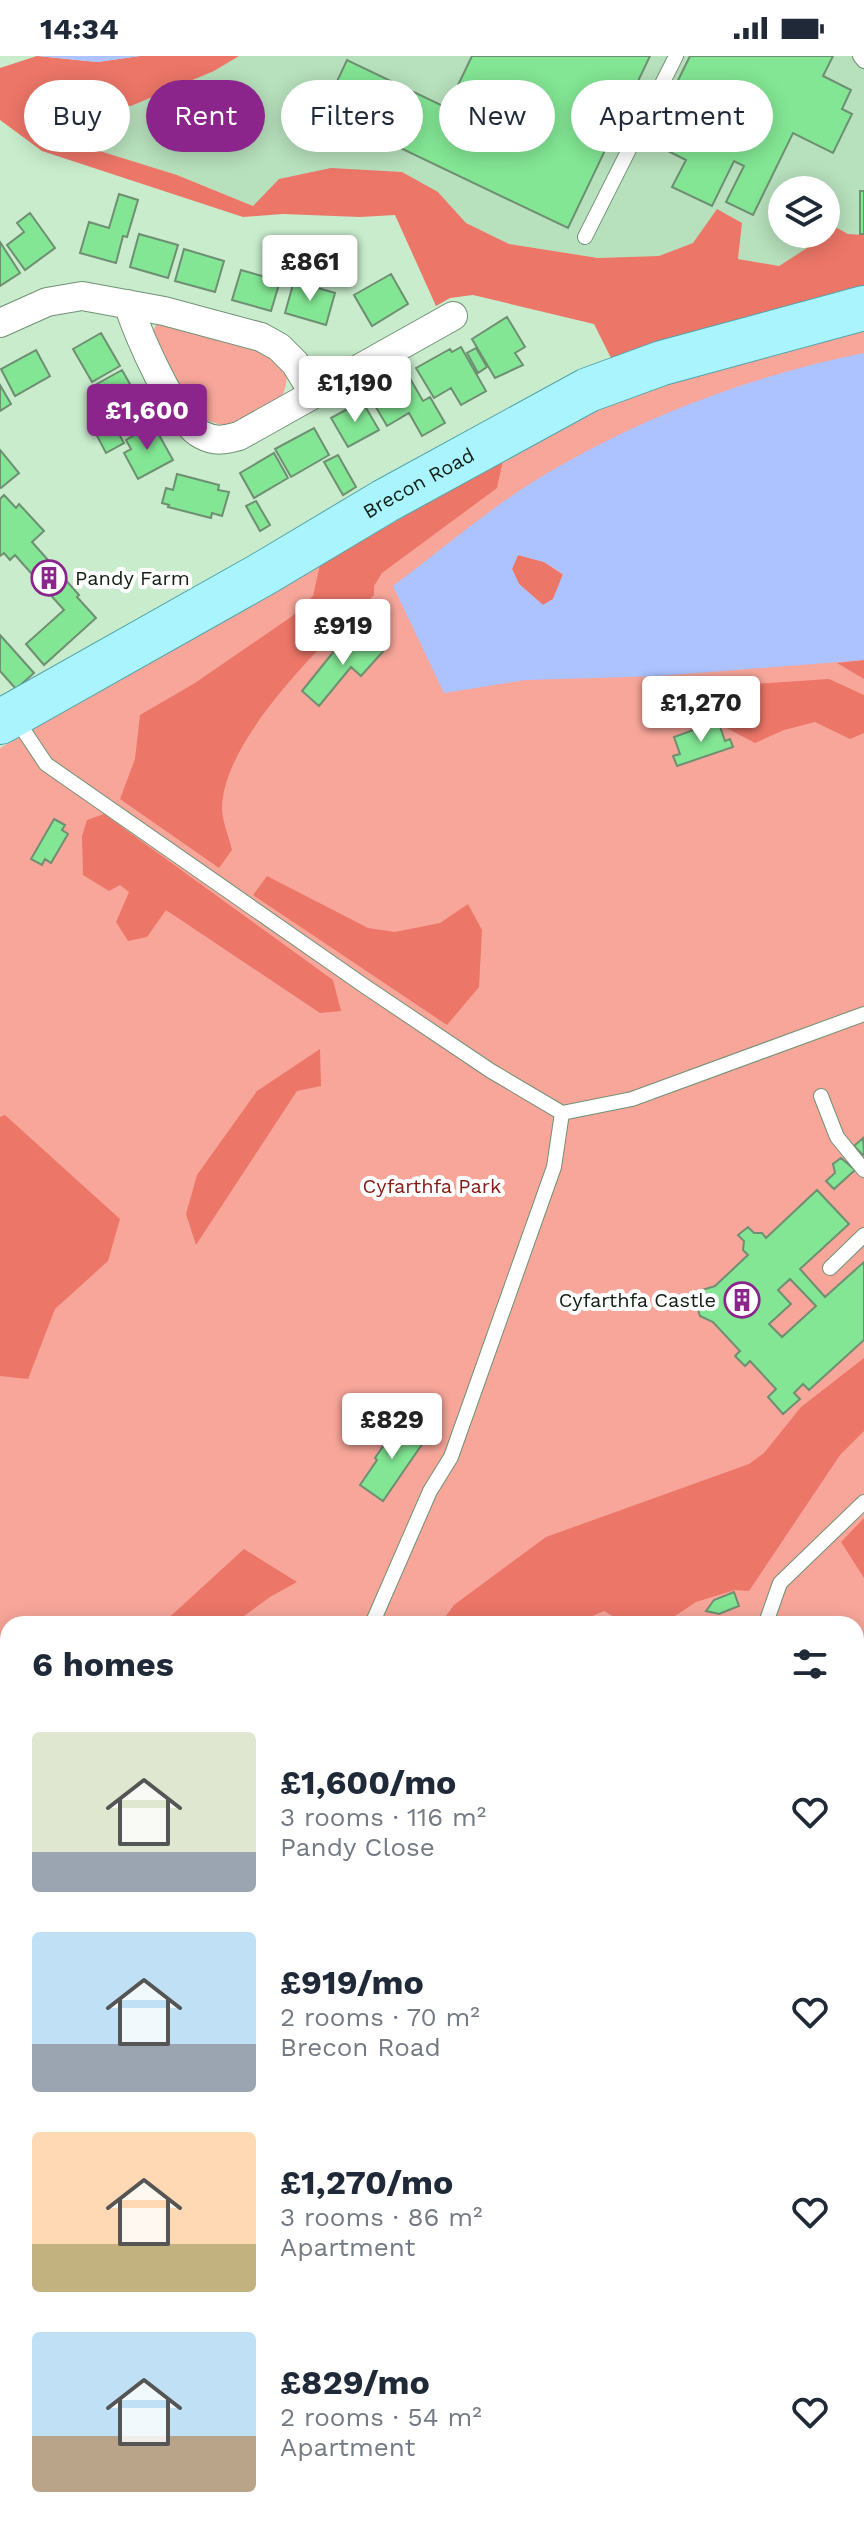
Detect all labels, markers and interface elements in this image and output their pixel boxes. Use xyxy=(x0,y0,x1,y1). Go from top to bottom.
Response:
text: 14:34 xyxy=(40,11,119,46)
chip: Buy xyxy=(24,80,130,152)
chip: Rent xyxy=(146,80,265,152)
chip: Filters xyxy=(281,80,423,152)
chip: New xyxy=(439,80,555,152)
chip: Apartment xyxy=(571,80,773,152)
map controls xyxy=(768,176,840,248)
button: layers xyxy=(768,176,840,248)
pin: £861 xyxy=(263,235,357,303)
text: £861 xyxy=(280,246,340,276)
pin: £1,190 xyxy=(290,356,420,424)
text: £1,190 xyxy=(317,367,393,397)
pin: £1,600 xyxy=(82,384,212,452)
text: £1,600 xyxy=(105,395,189,425)
street label: Brecon Road xyxy=(358,443,478,524)
building icon: Pandy Farm xyxy=(30,559,68,597)
place label: Pandy Farm xyxy=(75,566,190,590)
pin: £919 xyxy=(296,599,390,667)
text: £919 xyxy=(313,610,373,640)
pin: £1,270 xyxy=(636,676,766,744)
text: £1,270 xyxy=(660,687,742,717)
park label: Cyfarthfa Park xyxy=(363,1174,501,1198)
building icon: Cyfarthfa Castle xyxy=(723,1281,761,1319)
place label: Cyfarthfa Castle xyxy=(559,1288,716,1312)
pin: £829 xyxy=(345,1393,439,1461)
text: £829 xyxy=(360,1404,424,1434)
icon: filters xyxy=(788,1642,832,1686)
text: 6 homes xyxy=(32,1644,174,1684)
text: £1,600/mo xyxy=(280,1762,457,1802)
icon: home xyxy=(96,1764,192,1860)
icon: heart xyxy=(788,1790,832,1834)
text: 3 rooms · 116 m² xyxy=(280,1802,486,1832)
text: Pandy Close xyxy=(280,1832,435,1862)
text: £919/mo xyxy=(280,1962,424,2002)
icon: home xyxy=(96,1964,192,2060)
icon: heart xyxy=(788,1990,832,2034)
text: 2 rooms · 70 m² xyxy=(280,2002,480,2032)
text: Brecon Road xyxy=(280,2032,441,2062)
text: £1,270/mo xyxy=(280,2162,453,2202)
icon: home xyxy=(96,2164,192,2260)
icon: heart xyxy=(788,2190,832,2234)
text: 3 rooms · 86 m² xyxy=(280,2202,482,2232)
text: Apartment xyxy=(280,2232,416,2262)
text: £829/mo xyxy=(280,2362,430,2402)
icon: home xyxy=(96,2364,192,2460)
icon: heart xyxy=(788,2390,832,2434)
text: 2 rooms · 54 m² xyxy=(280,2402,482,2432)
text: Apartment xyxy=(280,2432,416,2462)

